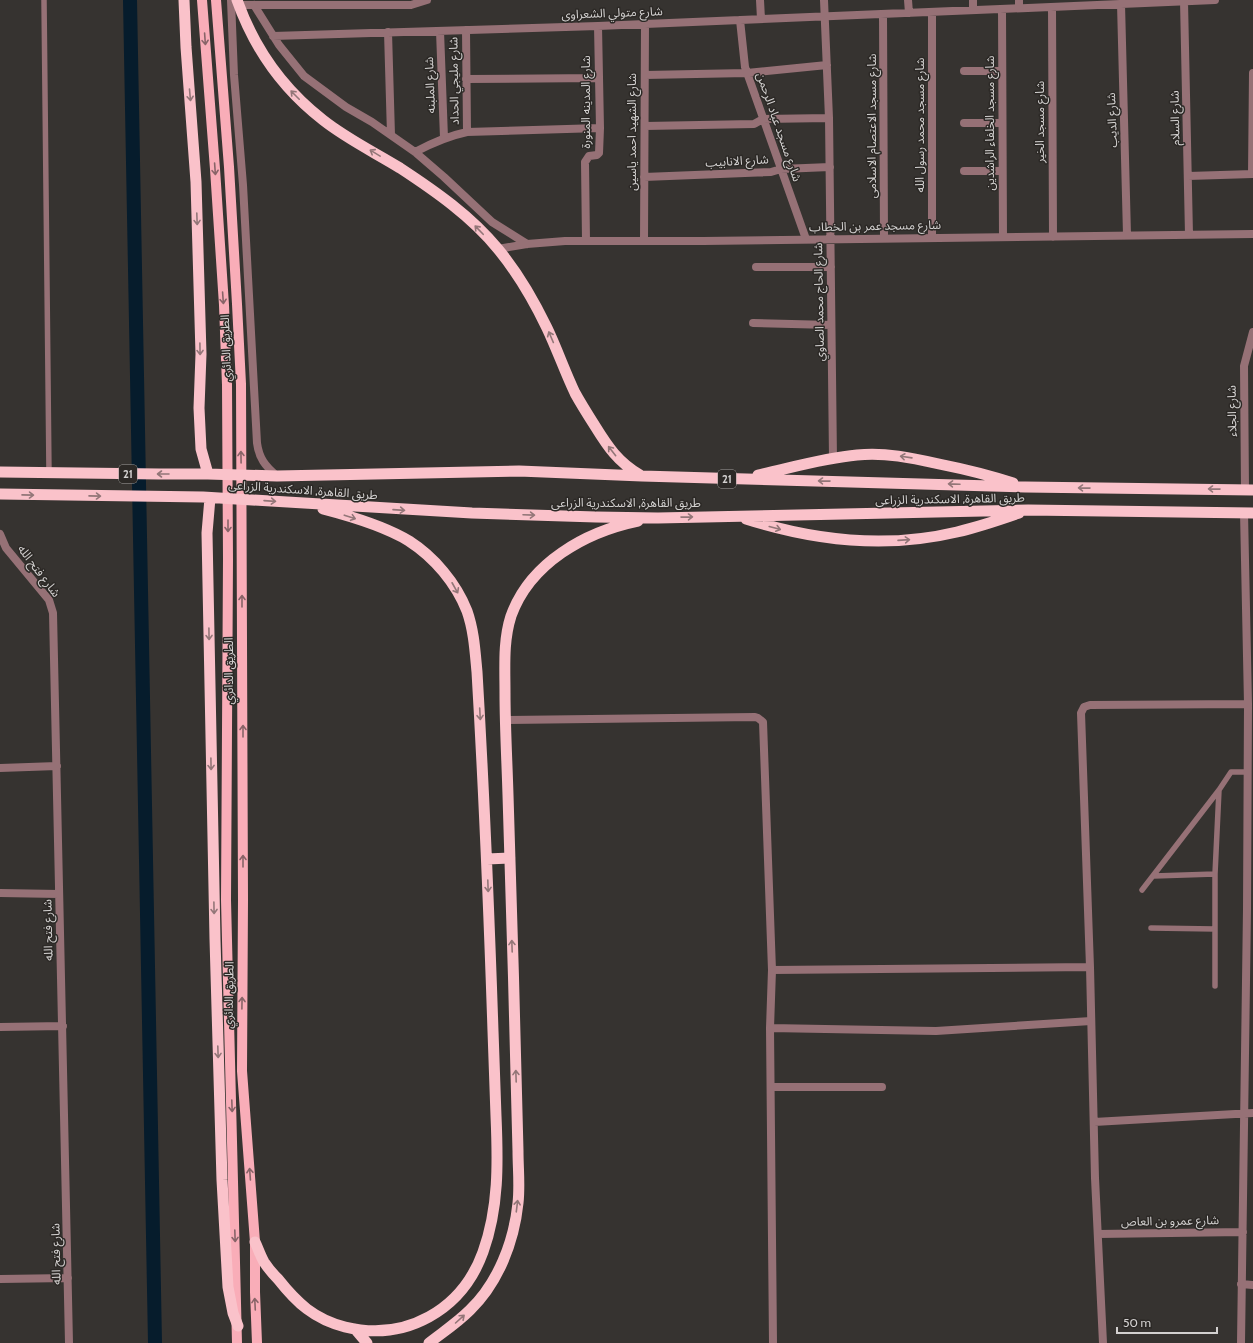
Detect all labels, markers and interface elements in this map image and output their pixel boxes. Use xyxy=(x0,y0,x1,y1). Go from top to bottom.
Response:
street label: شارع متولي الشعراوى xyxy=(561,3,663,25)
one-way arrow xyxy=(201,32,208,45)
street label: شارع مليجي الحداد xyxy=(445,37,465,125)
street label: شارع مسجد الاعتصام الاسلامى xyxy=(864,54,881,198)
street label: شارع المدينه المنورة xyxy=(578,55,595,149)
street label: شارع مسجد الخلفاء الراشدين xyxy=(982,55,999,191)
street label: شارع الملبنه xyxy=(421,56,440,114)
street label: شارع مسجد محمد رسول الله xyxy=(912,58,929,192)
street label: شارع مسجد عباد الرحمن xyxy=(752,70,805,184)
street label: شارع الشهيد احمد ياسين xyxy=(624,73,641,191)
street label: شارع مسجد الخير xyxy=(1032,81,1049,164)
one-way arrow xyxy=(186,88,193,101)
one-way arrow xyxy=(291,90,300,100)
street label: شارع السلام xyxy=(1167,90,1184,146)
street label: شارع الديب xyxy=(1103,92,1122,148)
one-way arrow xyxy=(370,149,381,157)
street label: شارع الانابيب xyxy=(705,151,769,172)
one-way arrow xyxy=(211,162,219,175)
one-way arrow xyxy=(193,212,200,225)
street label: شارع مسجد عمر بن الخطاب xyxy=(809,217,941,236)
one-way arrow xyxy=(475,225,484,235)
street label: شارع الحاج محمد الصاوي xyxy=(810,242,830,362)
one-way arrow xyxy=(220,291,227,304)
street label: الطريق الدائري xyxy=(217,314,237,382)
one-way arrow xyxy=(547,332,554,344)
one-way arrow xyxy=(197,342,204,355)
street label: شارع الجلاء xyxy=(1224,385,1241,437)
one-way arrow xyxy=(608,446,617,457)
one-way arrow xyxy=(237,451,245,464)
one-way arrow xyxy=(900,453,913,461)
road number: 21 xyxy=(119,465,137,483)
one-way arrow xyxy=(157,470,170,478)
road number: 21 xyxy=(718,470,736,488)
street label: طريق القاهرة, الاسكندرية الزراعى xyxy=(228,477,378,503)
one-way arrow xyxy=(818,477,831,485)
one-way arrow xyxy=(948,481,961,488)
one-way arrow xyxy=(1078,484,1091,492)
one-way arrow xyxy=(1208,486,1221,493)
street label: طريق القاهرة, الاسكندرية الزراعى xyxy=(875,490,1025,508)
one-way arrow xyxy=(21,491,34,499)
one-way arrow xyxy=(88,492,101,500)
street label: طريق القاهرة, الاسكندرية الزراعى xyxy=(551,495,701,511)
one-way arrow xyxy=(263,497,276,504)
one-way arrow xyxy=(392,506,405,513)
one-way arrow xyxy=(522,512,535,519)
one-way arrow xyxy=(680,513,693,521)
one-way arrow xyxy=(343,514,356,521)
one-way arrow xyxy=(224,519,232,532)
one-way arrow xyxy=(769,524,782,532)
one-way arrow xyxy=(897,536,910,543)
street label: شارع فتح الله xyxy=(13,541,64,601)
one-way arrow xyxy=(451,582,459,594)
one-way arrow xyxy=(238,595,246,608)
one-way arrow xyxy=(205,627,213,640)
street label: الطريق الدائري xyxy=(221,637,239,705)
one-way arrow xyxy=(476,707,483,720)
one-way arrow xyxy=(239,725,247,738)
one-way arrow xyxy=(207,757,215,770)
one-way arrow xyxy=(239,855,247,868)
one-way arrow xyxy=(484,879,492,892)
street label: شارع فتح الله xyxy=(39,899,58,961)
one-way arrow xyxy=(210,901,218,914)
one-way arrow xyxy=(509,940,516,953)
street label: الطريق الدائري xyxy=(220,961,239,1029)
one-way arrow xyxy=(238,997,246,1010)
one-way arrow xyxy=(214,1045,222,1058)
one-way arrow xyxy=(512,1070,520,1083)
one-way arrow xyxy=(228,1099,235,1112)
one-way arrow xyxy=(246,1168,253,1181)
one-way arrow xyxy=(513,1200,521,1213)
street label: شارع عمرو بن العاص xyxy=(1121,1212,1219,1231)
street label: شارع فتح الله xyxy=(47,1223,66,1285)
one-way arrow xyxy=(231,1229,239,1242)
one-way arrow xyxy=(252,1298,259,1311)
scale bar xyxy=(1117,1309,1217,1335)
one-way arrow xyxy=(455,1315,465,1324)
text: 50 m xyxy=(1123,1315,1151,1330)

